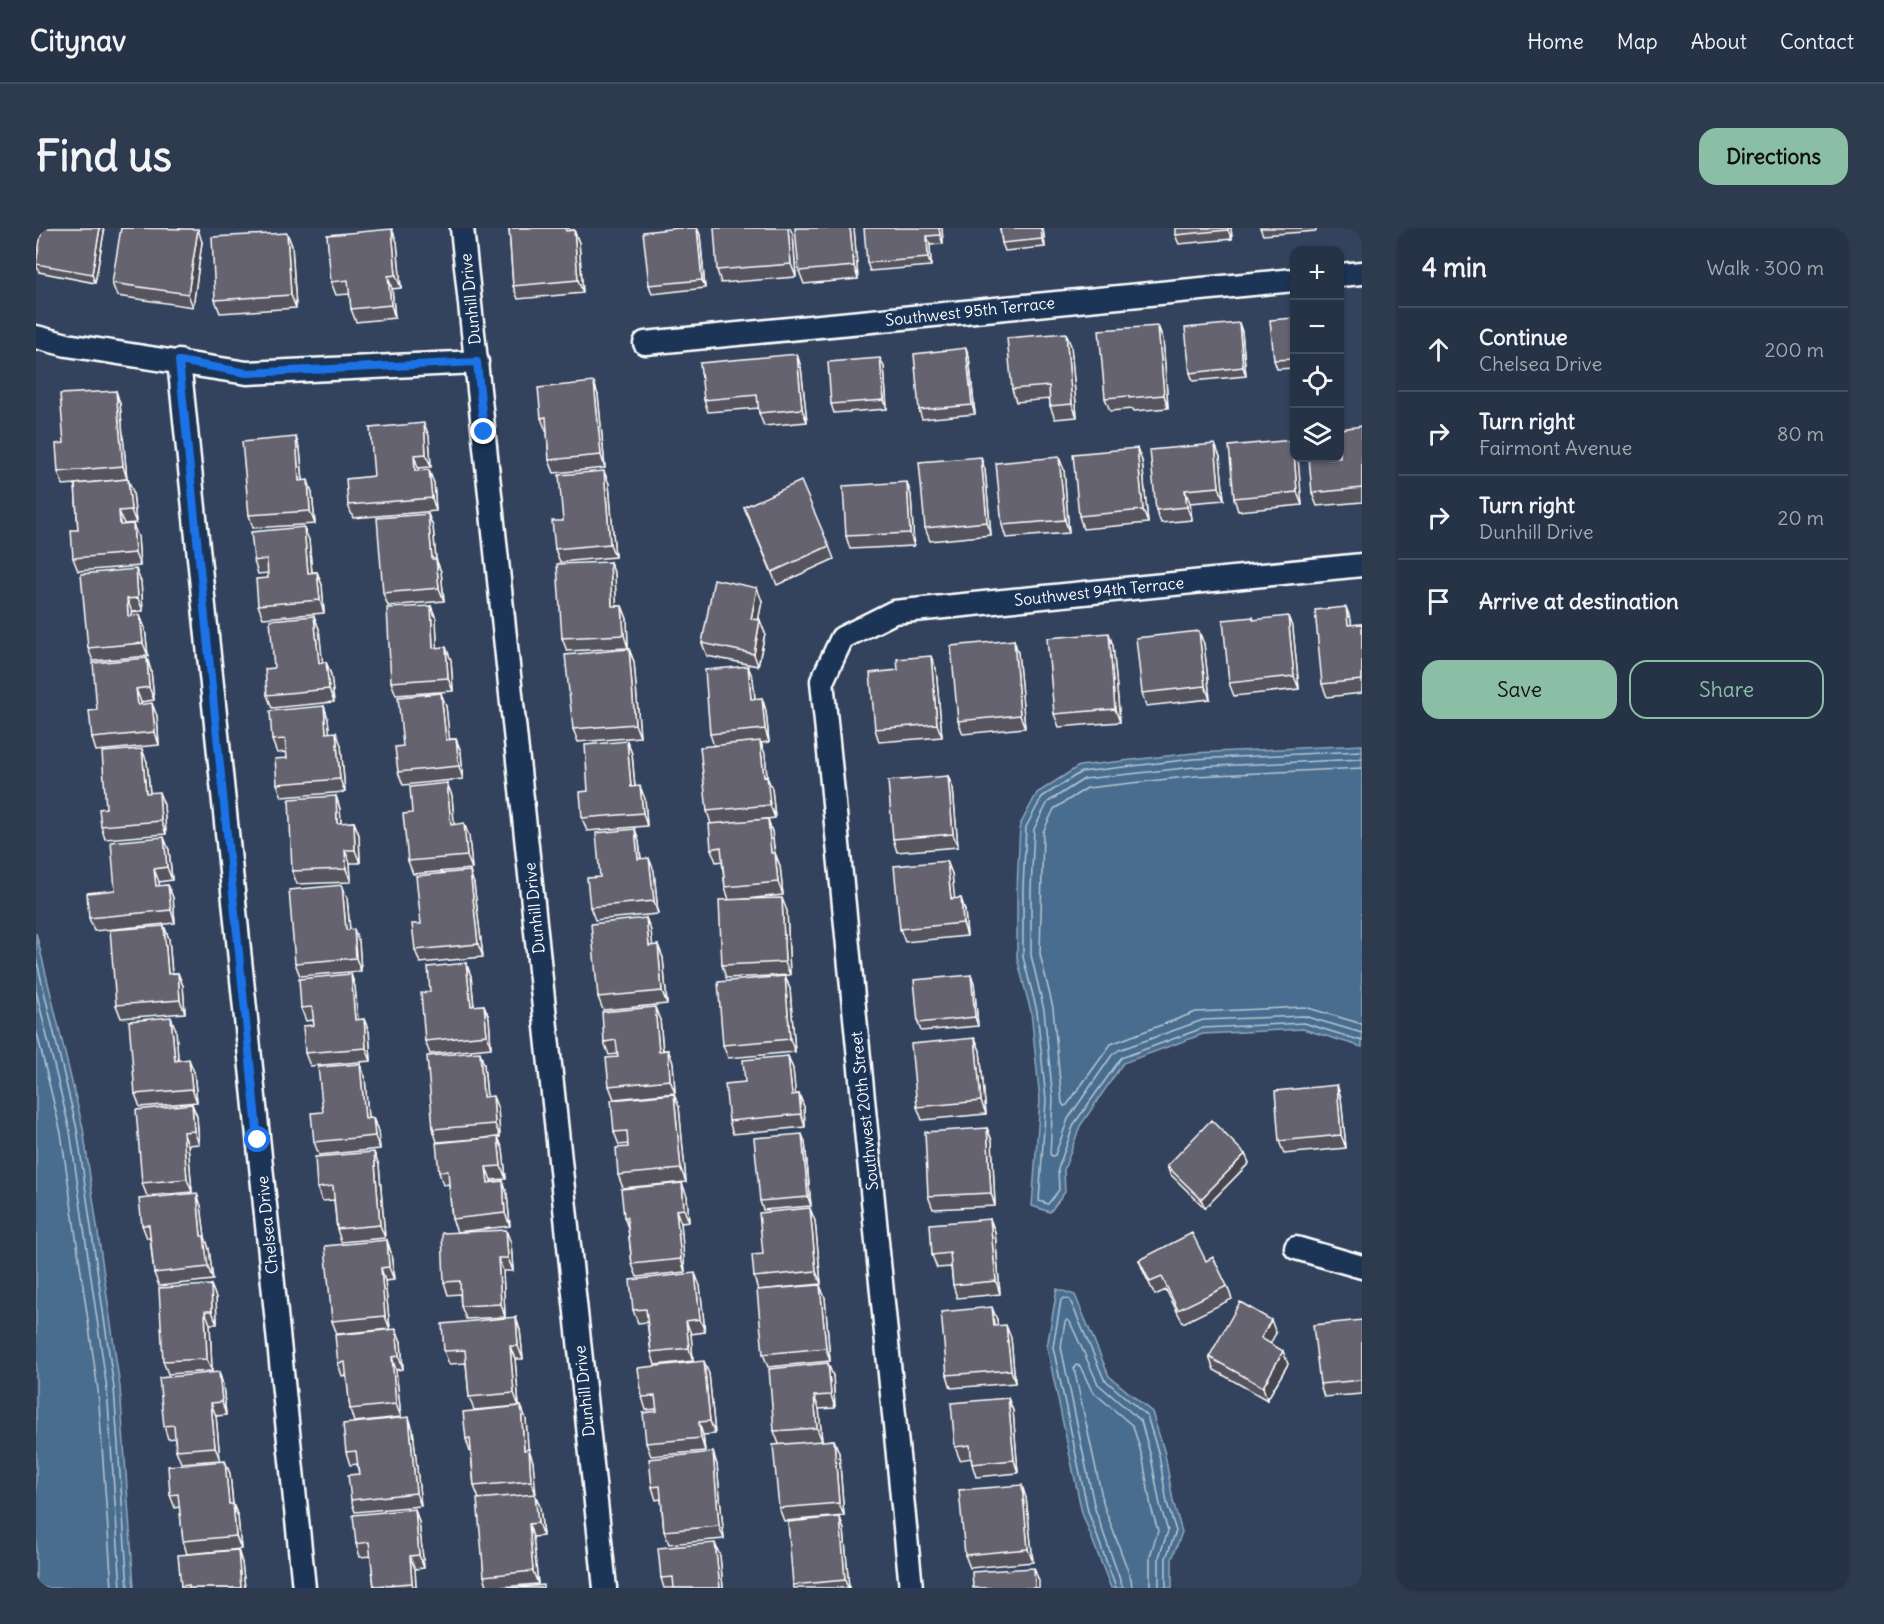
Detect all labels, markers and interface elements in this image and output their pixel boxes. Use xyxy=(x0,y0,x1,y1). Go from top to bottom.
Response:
text: Citynav xyxy=(30,23,126,59)
text: Home xyxy=(1527,28,1584,55)
text: Map xyxy=(1617,28,1658,55)
text: About xyxy=(1691,28,1747,55)
text: Contact xyxy=(1780,28,1854,55)
button: Directions xyxy=(1699,128,1848,185)
text: Find us xyxy=(36,130,172,182)
map controls xyxy=(1290,246,1344,462)
button: + xyxy=(1290,246,1344,300)
text: 4 min xyxy=(1422,251,1487,284)
street label: Dunhill Drive xyxy=(455,252,485,346)
text: Walk · 300 m xyxy=(1706,255,1824,280)
street label: Southwest 95th Terrace xyxy=(884,292,1056,330)
button: − xyxy=(1290,300,1344,354)
text: Continue xyxy=(1479,323,1568,351)
icon: ahead xyxy=(1422,333,1455,366)
text: 200 m xyxy=(1764,337,1824,362)
text: Chelsea Drive xyxy=(1479,351,1602,376)
button: locate xyxy=(1290,354,1344,408)
text: Turn right xyxy=(1479,407,1575,435)
button: layers xyxy=(1290,408,1344,462)
icon: right xyxy=(1422,417,1455,450)
route end xyxy=(470,418,496,444)
text: 80 m xyxy=(1777,421,1824,446)
text: Fairmont Avenue xyxy=(1479,435,1632,460)
text: Turn right xyxy=(1479,491,1575,519)
icon: right xyxy=(1422,501,1455,534)
text: 20 m xyxy=(1778,505,1824,530)
text: Dunhill Drive xyxy=(1479,519,1593,544)
street label: Southwest 94th Terrace xyxy=(1013,572,1185,610)
icon: arrive xyxy=(1422,585,1455,618)
text: Arrive at destination xyxy=(1479,587,1679,615)
button: Save xyxy=(1422,660,1617,719)
button: Share xyxy=(1629,660,1824,719)
street label: Dunhill Drive xyxy=(519,861,549,955)
street label: Southwest 20th Street xyxy=(846,1030,882,1192)
route start xyxy=(244,1126,270,1152)
street label: Chelsea Drive xyxy=(252,1175,282,1275)
street label: Dunhill Drive xyxy=(569,1344,599,1438)

